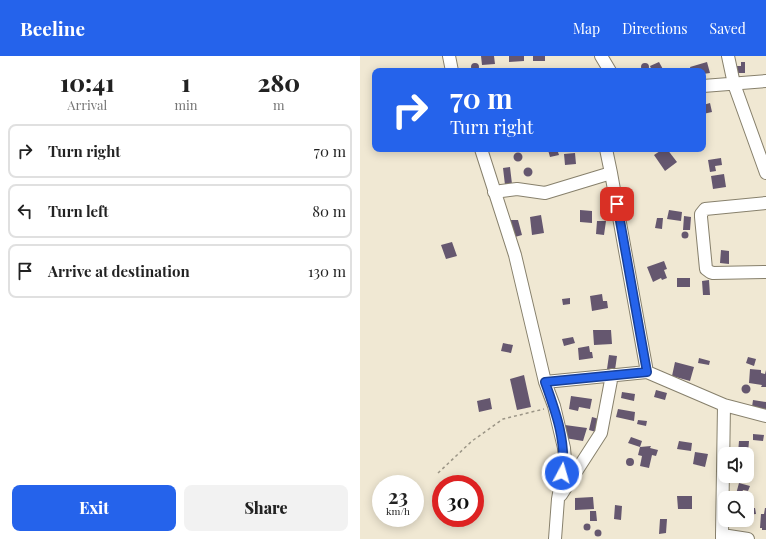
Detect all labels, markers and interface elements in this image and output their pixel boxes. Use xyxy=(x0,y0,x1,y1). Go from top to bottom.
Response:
text: Beeline xyxy=(20,15,85,41)
text: Map xyxy=(573,19,600,38)
text: Directions xyxy=(622,19,688,38)
text: Saved xyxy=(710,19,746,38)
text: 10:41 xyxy=(60,66,115,98)
text: 1 xyxy=(181,66,191,98)
text: 280 xyxy=(258,66,300,98)
text: 70 m xyxy=(450,79,513,116)
icon: right xyxy=(384,84,436,136)
text: Arrival xyxy=(67,96,107,113)
text: min xyxy=(174,96,198,113)
text: m xyxy=(273,96,285,113)
text: Turn right xyxy=(450,115,533,139)
icon: right xyxy=(14,140,36,162)
text: Turn right xyxy=(48,141,121,161)
text: 70 m xyxy=(314,141,346,161)
pin xyxy=(600,187,634,221)
icon: arrive xyxy=(606,193,628,215)
icon: left xyxy=(14,200,36,222)
text: Turn left xyxy=(48,201,109,221)
text: 80 m xyxy=(312,201,346,221)
icon: arrive xyxy=(14,260,36,282)
text: Arrive at destination xyxy=(48,261,190,281)
text: 130 m xyxy=(308,261,346,281)
map controls xyxy=(718,447,754,527)
button: sound xyxy=(718,447,754,483)
position arrow xyxy=(541,452,583,494)
speed limit sign: 30 xyxy=(432,475,484,527)
text: 23 xyxy=(388,482,408,509)
button: Exit xyxy=(12,485,176,531)
button: Share xyxy=(184,485,348,531)
button: search xyxy=(718,491,754,527)
text: km/h xyxy=(386,504,410,518)

